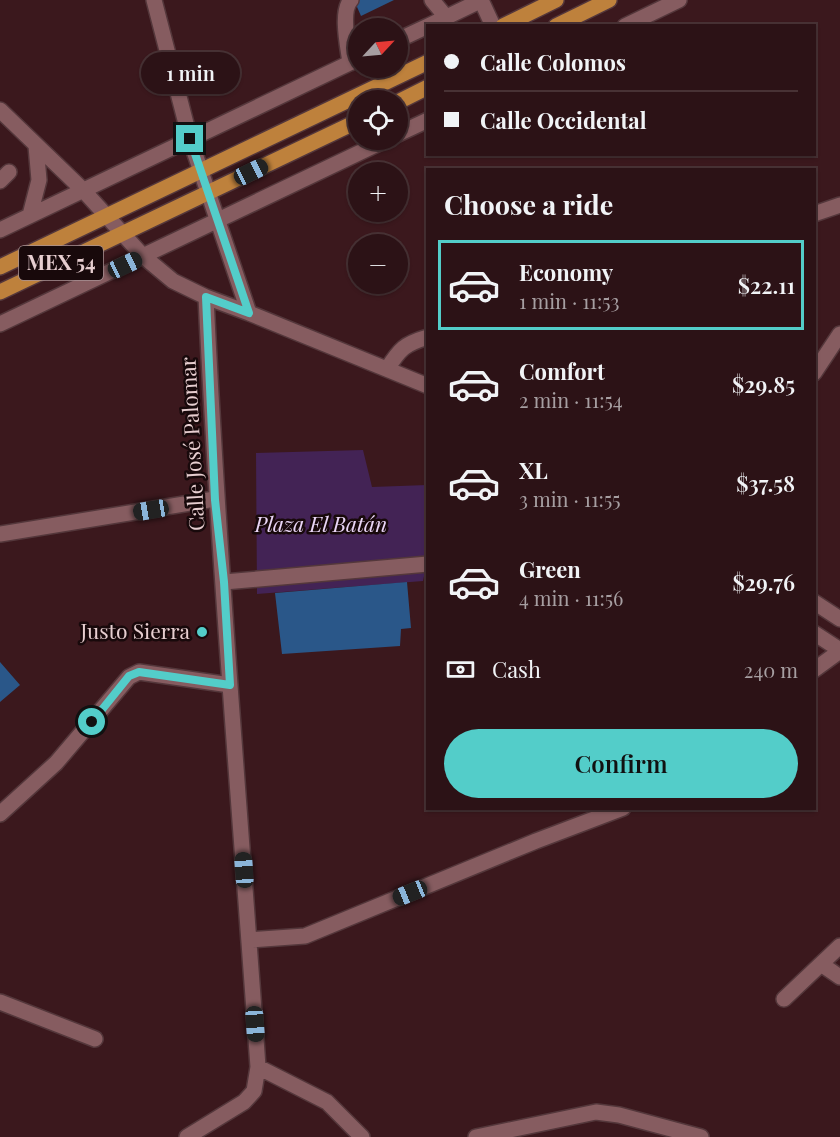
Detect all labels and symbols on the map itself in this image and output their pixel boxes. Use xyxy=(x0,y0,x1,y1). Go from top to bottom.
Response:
north arrow xyxy=(348,18,408,78)
callout: 1 min xyxy=(140,52,240,94)
route end xyxy=(176,125,203,152)
car xyxy=(231,156,271,188)
road number: MEX 54 xyxy=(19,246,103,280)
car xyxy=(105,249,145,281)
street label: Calle José Palomar xyxy=(172,356,210,532)
car xyxy=(132,498,170,522)
park label: Plaza El Batán xyxy=(254,509,387,537)
place label: Justo Sierra xyxy=(79,616,191,644)
marker: Justo Sierra xyxy=(195,625,209,639)
route start xyxy=(78,708,105,735)
car xyxy=(234,851,254,889)
car xyxy=(390,878,430,908)
car xyxy=(245,1005,265,1043)

